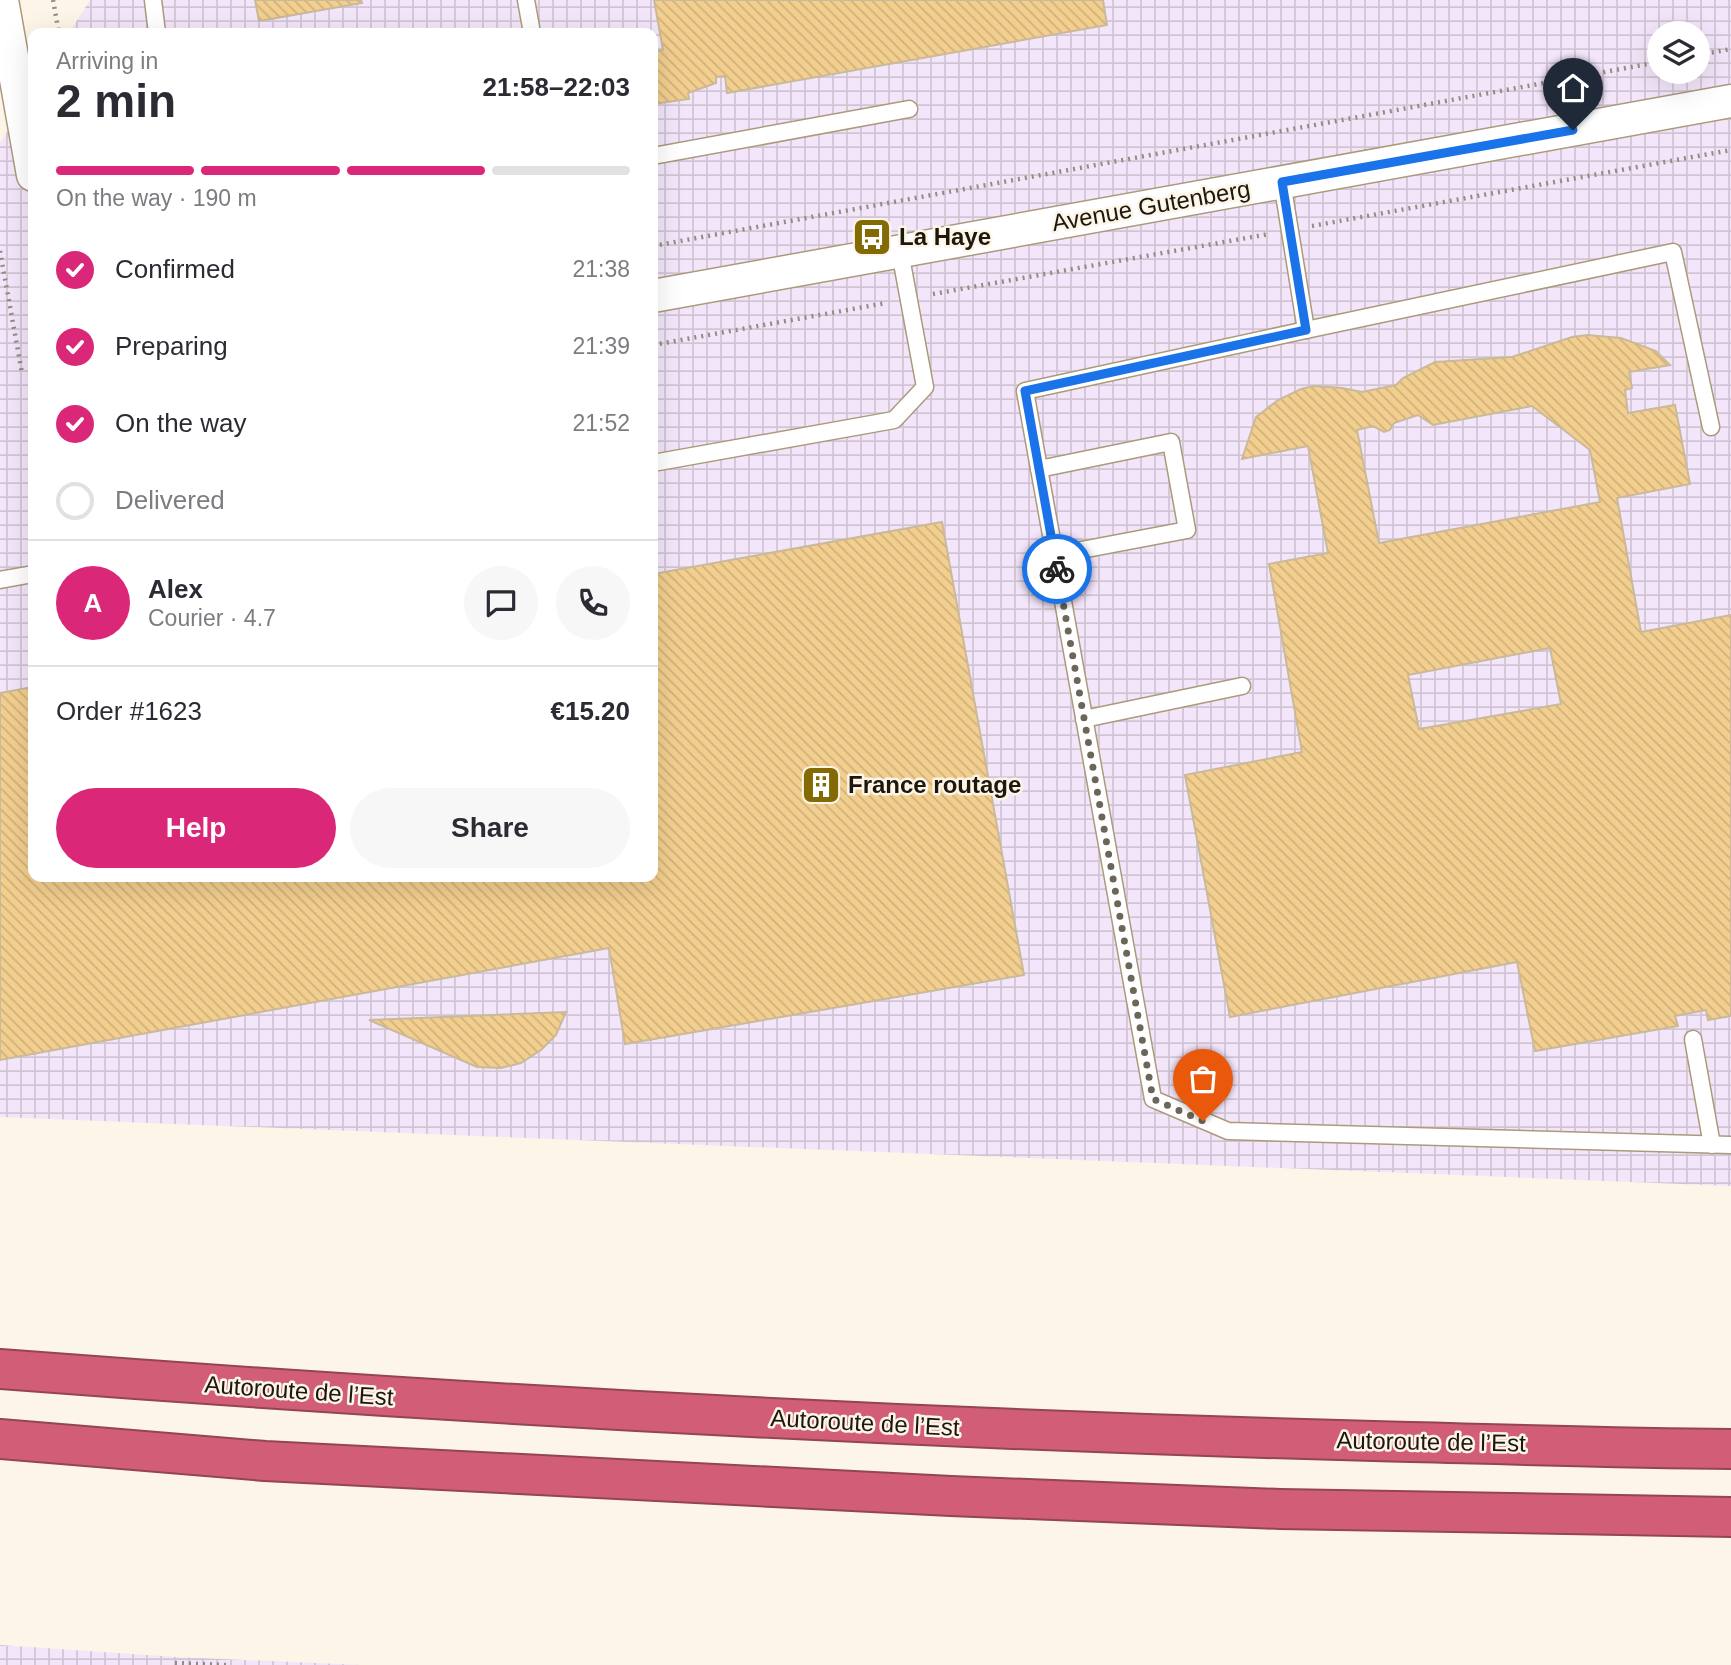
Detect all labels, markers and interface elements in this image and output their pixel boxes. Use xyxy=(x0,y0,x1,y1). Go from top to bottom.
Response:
map controls xyxy=(1647,21,1710,84)
button: layers xyxy=(1647,21,1710,84)
text: Arriving in xyxy=(56,48,158,74)
pin xyxy=(1543,58,1603,130)
icon: home xyxy=(1554,69,1592,107)
text: 21:58–22:03 xyxy=(483,72,630,102)
text: 2 min xyxy=(56,75,176,127)
street label: Avenue Gutenberg xyxy=(1050,175,1252,236)
text: On the way · 190 m xyxy=(56,185,257,211)
bus stop icon: La Haye xyxy=(851,216,893,258)
place label: La Haye xyxy=(899,223,991,250)
icon: check xyxy=(56,251,94,289)
text: Confirmed xyxy=(115,254,235,284)
text: 21:38 xyxy=(572,256,630,282)
icon: check xyxy=(56,328,94,366)
text: Preparing xyxy=(115,331,228,361)
text: 21:39 xyxy=(572,333,630,359)
icon: check xyxy=(56,405,94,443)
text: On the way xyxy=(115,408,247,438)
text: 21:52 xyxy=(572,410,630,436)
text: Delivered xyxy=(115,485,225,515)
courier xyxy=(1022,534,1092,604)
icon: bike xyxy=(1038,550,1076,588)
button: chat xyxy=(464,566,538,640)
button: phone xyxy=(556,566,630,640)
text: Alex xyxy=(148,574,203,604)
text: A xyxy=(84,588,102,618)
text: Courier · 4.7 xyxy=(148,605,276,631)
text: Order #1623 xyxy=(56,696,202,726)
text: €15.20 xyxy=(550,696,630,726)
building icon: France routage xyxy=(800,764,842,806)
place label: France routage xyxy=(848,771,1021,798)
button: Help xyxy=(56,788,336,868)
button: Share xyxy=(350,788,630,868)
pin xyxy=(1173,1049,1233,1121)
icon: bag xyxy=(1184,1060,1222,1098)
street label: Autoroute de l’Est xyxy=(204,1370,395,1411)
street label: Autoroute de l’Est xyxy=(770,1404,961,1441)
street label: Autoroute de l’Est xyxy=(1336,1426,1526,1457)

